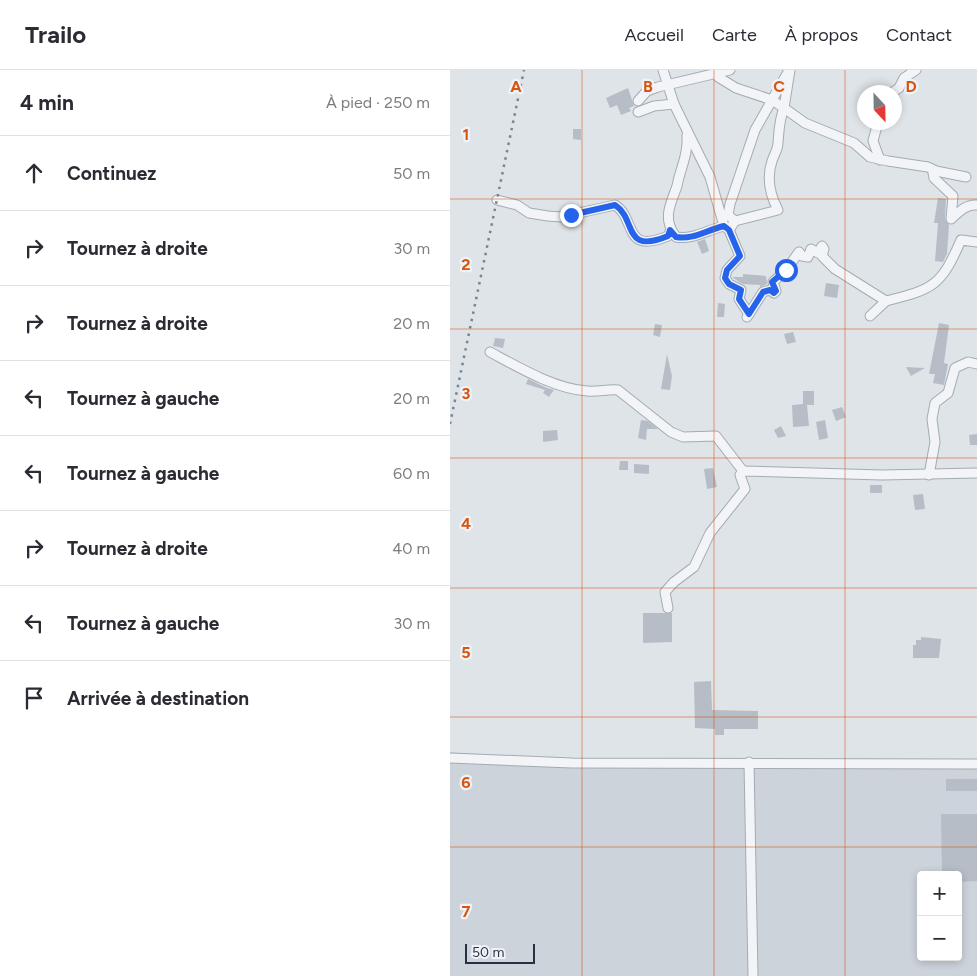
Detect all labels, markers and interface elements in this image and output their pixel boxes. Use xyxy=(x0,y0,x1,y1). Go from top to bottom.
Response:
text: Trailo xyxy=(25,20,86,49)
text: Accueil xyxy=(624,24,684,46)
text: Carte xyxy=(712,24,757,46)
text: À propos xyxy=(785,24,858,46)
text: Contact xyxy=(886,24,952,46)
text: A xyxy=(510,77,522,96)
text: B xyxy=(643,77,653,96)
text: C xyxy=(773,77,785,96)
text: D xyxy=(905,77,917,96)
north arrow xyxy=(857,85,902,130)
text: 4 min xyxy=(20,90,74,115)
text: À pied · 250 m xyxy=(326,93,430,112)
text: 1 xyxy=(463,125,469,144)
icon: ahead xyxy=(20,159,48,187)
text: Continuez xyxy=(67,162,156,185)
text: 50 m xyxy=(393,164,430,183)
route end xyxy=(560,204,583,227)
icon: right xyxy=(20,234,48,262)
text: Tournez à droite xyxy=(67,237,208,260)
text: 30 m xyxy=(393,239,430,258)
text: 2 xyxy=(461,255,471,274)
route start xyxy=(775,259,798,282)
icon: right xyxy=(20,309,48,337)
text: Tournez à droite xyxy=(67,312,208,335)
text: 20 m xyxy=(393,314,430,333)
icon: left xyxy=(20,384,48,412)
text: 3 xyxy=(462,384,471,403)
text: Tournez à gauche xyxy=(67,387,219,410)
text: 20 m xyxy=(393,389,430,408)
icon: left xyxy=(20,459,48,487)
text: Tournez à gauche xyxy=(67,462,219,485)
text: 60 m xyxy=(393,464,430,483)
text: 4 xyxy=(461,514,471,533)
icon: right xyxy=(20,534,48,562)
text: Tournez à droite xyxy=(67,537,208,560)
text: 40 m xyxy=(392,539,430,558)
icon: left xyxy=(20,609,48,637)
text: Tournez à gauche xyxy=(67,612,219,635)
text: 30 m xyxy=(393,614,430,633)
text: 5 xyxy=(461,643,471,662)
icon: arrive xyxy=(20,684,48,712)
text: Arrivée à destination xyxy=(67,687,249,710)
text: 6 xyxy=(461,773,471,792)
map controls xyxy=(917,871,962,961)
button: + xyxy=(917,871,962,916)
text: 7 xyxy=(462,902,471,921)
button: − xyxy=(917,916,962,961)
scale bar xyxy=(465,941,535,964)
text: 50 m xyxy=(472,944,504,961)

